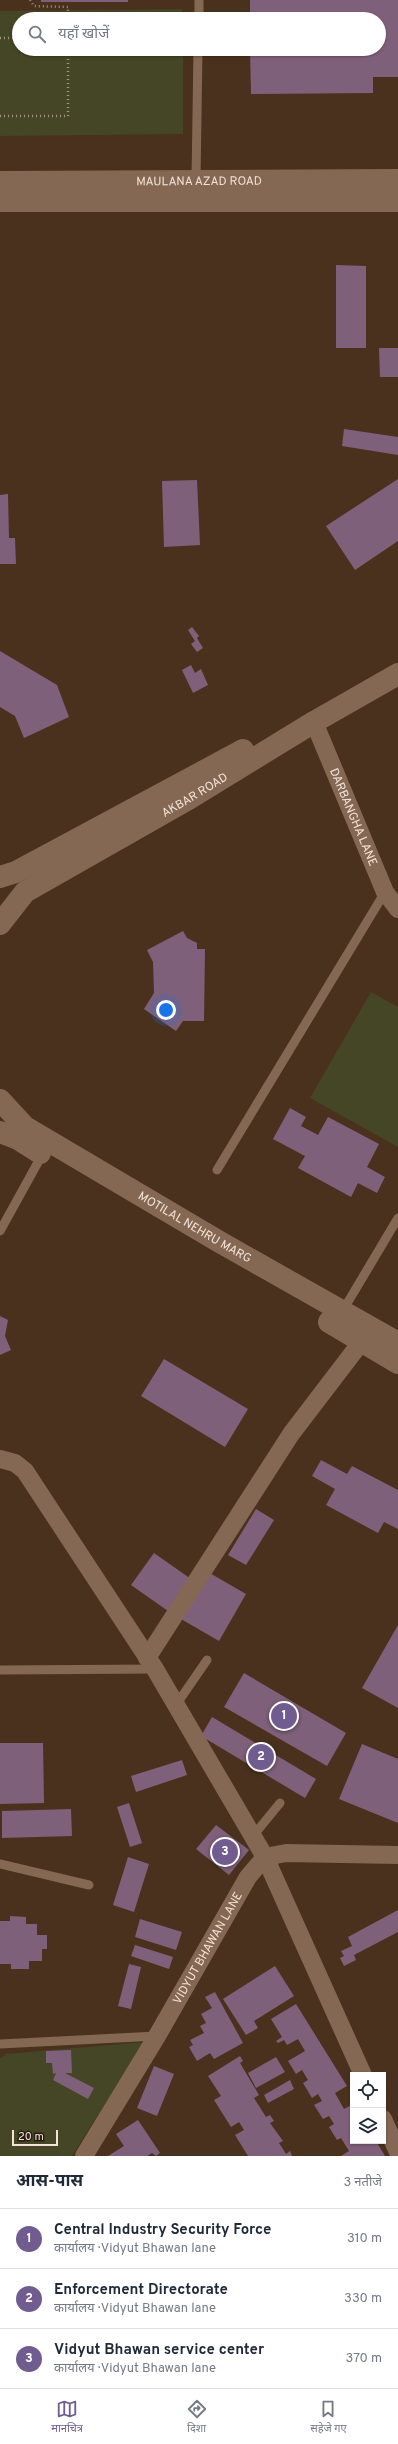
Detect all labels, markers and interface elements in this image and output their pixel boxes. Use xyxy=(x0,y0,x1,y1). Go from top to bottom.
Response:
search box xyxy=(12,12,386,56)
icon: search xyxy=(26,23,48,45)
text: यहाँ खोजें xyxy=(58,25,109,44)
street label: MAULANA AZAD ROAD xyxy=(136,174,262,190)
street label: DARBANGHA LANE xyxy=(325,766,380,869)
street label: AKBAR ROAD xyxy=(159,770,231,822)
your location xyxy=(156,1000,176,1020)
street label: MOTILAL NEHRU MARG xyxy=(135,1189,254,1267)
pin: 1 xyxy=(271,1701,297,1731)
pin: 2 xyxy=(248,1742,274,1772)
pin: 3 xyxy=(212,1837,238,1867)
street label: VIDYUT BHAWAN LANE xyxy=(170,1889,247,2007)
map controls xyxy=(350,2072,386,2144)
button: locate xyxy=(350,2072,386,2108)
button: layers xyxy=(350,2108,386,2144)
scale bar xyxy=(12,2128,58,2147)
text: 20 m xyxy=(18,2130,44,2144)
text: आस-पास xyxy=(16,2171,83,2193)
text: 3 नतीजे xyxy=(343,2175,382,2191)
text: Central Industry Security Force xyxy=(54,2221,271,2240)
text: 1 xyxy=(26,2231,32,2247)
text: 310 m xyxy=(347,2231,382,2247)
text: कार्यालय · Vidyut Bhawan lane xyxy=(54,2241,216,2257)
text: Enforcement Directorate xyxy=(54,2281,228,2300)
text: 2 xyxy=(25,2291,33,2307)
text: 330 m xyxy=(344,2291,382,2307)
text: कार्यालय · Vidyut Bhawan lane xyxy=(54,2301,216,2317)
text: Vidyut Bhawan service center xyxy=(54,2341,264,2360)
text: 3 xyxy=(25,2351,33,2367)
text: 370 m xyxy=(345,2351,382,2367)
text: कार्यालय · Vidyut Bhawan lane xyxy=(54,2361,216,2377)
tab: मानचित्र xyxy=(51,2398,83,2436)
tab: दिशा xyxy=(186,2398,208,2436)
tab: सहेजे गए xyxy=(310,2398,347,2436)

